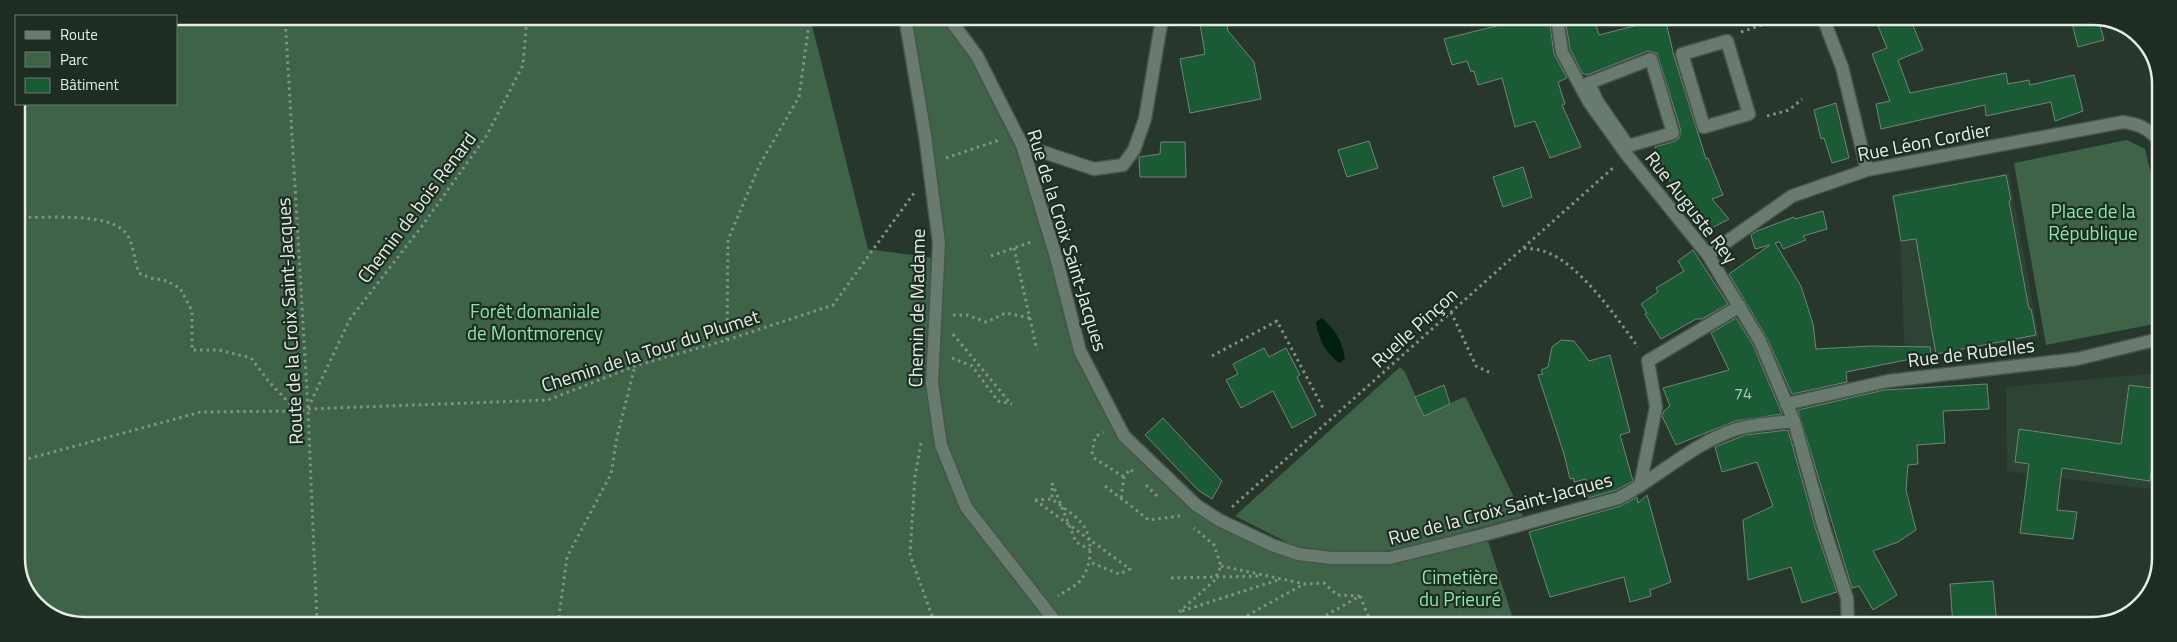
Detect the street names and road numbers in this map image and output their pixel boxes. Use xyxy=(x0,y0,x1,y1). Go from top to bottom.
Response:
street label: Rue Léon Cordier xyxy=(1855,114,1994,168)
street label: Chemin de bois Renard xyxy=(349,125,483,289)
street label: Rue de la Croix Saint-Jacques xyxy=(1020,125,1116,355)
street label: Rue Auguste Rey xyxy=(1639,144,1745,270)
street label: Route de la Croix Saint-Jacques xyxy=(268,197,310,445)
street label: Chemin de Madame xyxy=(900,228,932,388)
street label: Ruelle Pinçon xyxy=(1364,280,1464,374)
street label: Chemin de la Tour du Plumet xyxy=(537,301,763,399)
street label: Rue de Rubelles xyxy=(1906,330,2036,374)
street label: Rue de la Croix Saint-Jacques xyxy=(1385,464,1615,552)

